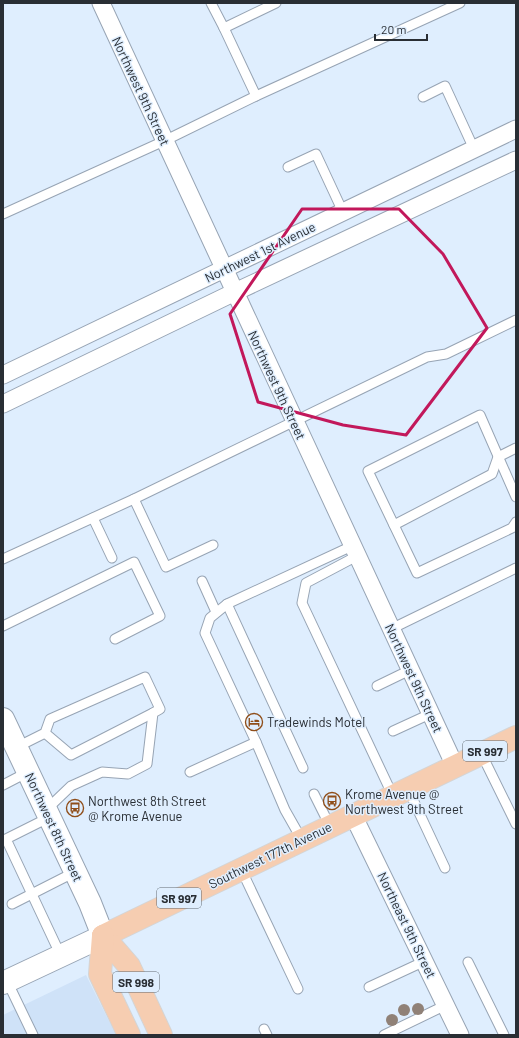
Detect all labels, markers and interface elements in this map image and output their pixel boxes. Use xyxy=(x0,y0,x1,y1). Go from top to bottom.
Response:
scale bar xyxy=(375,16,427,42)
text: 20 m xyxy=(381,22,407,36)
street label: Northwest 9th Street xyxy=(109,34,173,148)
street label: Northwest 1st Avenue xyxy=(202,218,318,286)
street label: Northwest 9th Street xyxy=(245,328,309,442)
street label: Northwest 9th Street xyxy=(382,621,446,735)
hotel icon: Tradewinds Motel xyxy=(244,712,264,732)
place label: Tradewinds Motel xyxy=(267,714,365,730)
road number: SR 997 xyxy=(463,741,507,761)
street label: Northwest 8th Street xyxy=(22,770,86,884)
place label: Krome Avenue @ Northwest 9th Street xyxy=(345,786,464,817)
bus stop icon: Krome Avenue @ Northwest 9th Street xyxy=(322,791,342,811)
place label: Northwest 8th Street @ Krome Avenue xyxy=(88,793,207,824)
bus stop icon: Northwest 8th Street @ Krome Avenue xyxy=(65,798,85,818)
street label: Southwest 177th Avenue xyxy=(206,818,334,892)
street label: Northeast 9th Street xyxy=(374,869,440,981)
road number: SR 997 xyxy=(157,888,201,908)
road number: SR 998 xyxy=(113,972,159,992)

